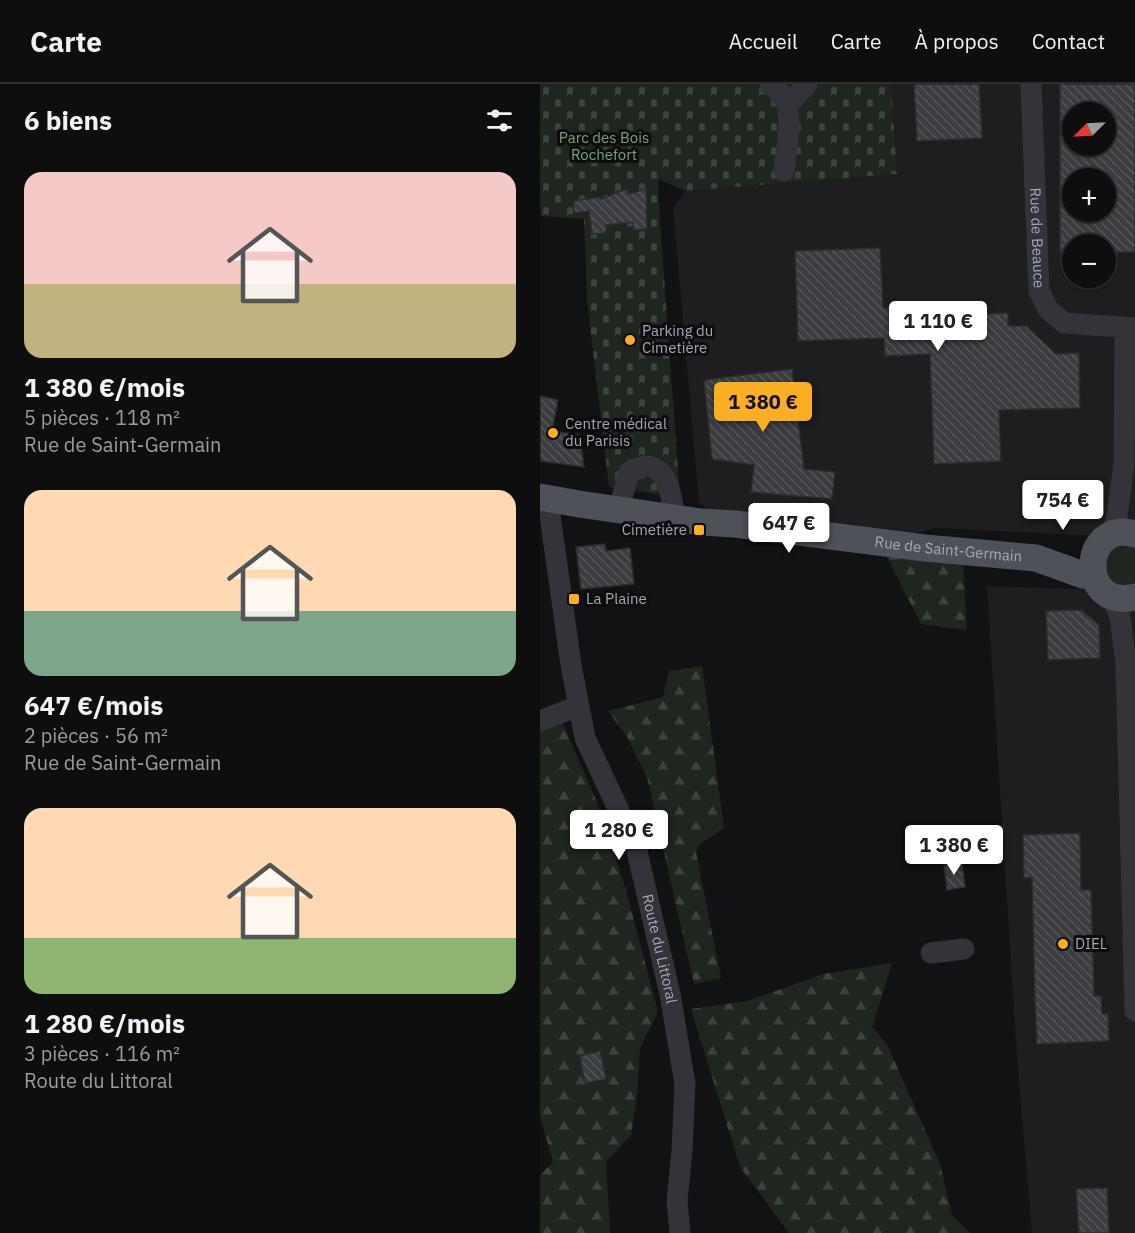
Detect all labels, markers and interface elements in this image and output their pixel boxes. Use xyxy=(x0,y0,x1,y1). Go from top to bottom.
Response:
text: Carte xyxy=(30,23,102,60)
text: Accueil xyxy=(729,27,798,55)
text: Carte xyxy=(831,27,882,55)
text: À propos xyxy=(915,27,999,55)
text: Contact xyxy=(1032,27,1105,55)
north arrow xyxy=(1062,102,1116,156)
map controls xyxy=(1062,102,1116,288)
text: 6 biens xyxy=(24,103,112,137)
icon: filters xyxy=(483,104,516,137)
park label: Parc des Bois Rochefort xyxy=(559,128,649,164)
button: + xyxy=(1062,168,1116,222)
street label: Rue de Beauce xyxy=(1026,187,1049,289)
icon: home xyxy=(216,211,324,319)
button: − xyxy=(1062,234,1116,288)
pin: 1 110 € xyxy=(883,301,993,352)
text: 1 110 € xyxy=(903,307,973,334)
place label: Parking du Cimetière xyxy=(642,321,713,357)
marker: Parking du Cimetière xyxy=(623,333,637,347)
text: 1 380 €/mois xyxy=(24,370,185,404)
pin: 1 380 € xyxy=(708,382,818,433)
text: 1 380 € xyxy=(728,388,798,415)
text: 5 pièces · 118 m² xyxy=(24,404,180,431)
place label: Centre médical du Parisis xyxy=(565,414,667,450)
marker: Centre médical du Parisis xyxy=(546,426,560,440)
text: Rue de Saint-Germain xyxy=(24,431,221,458)
pin: 754 € xyxy=(1021,480,1105,531)
text: 754 € xyxy=(1036,486,1090,513)
pin: 647 € xyxy=(747,503,831,554)
text: 647 € xyxy=(762,509,816,536)
place label: Cimetière xyxy=(622,520,687,539)
marker: Cimetière xyxy=(692,523,706,537)
icon: home xyxy=(216,529,324,637)
street label: Rue de Saint-Germain xyxy=(874,532,1023,566)
place label: La Plaine xyxy=(586,589,647,608)
marker: La Plaine xyxy=(567,592,581,606)
text: 647 €/mois xyxy=(24,688,163,722)
text: 2 pièces · 56 m² xyxy=(24,722,168,749)
text: Rue de Saint-Germain xyxy=(24,749,221,776)
pin: 1 280 € xyxy=(564,810,674,861)
text: 1 280 € xyxy=(584,816,654,843)
pin: 1 380 € xyxy=(899,825,1009,876)
text: 1 380 € xyxy=(919,831,989,858)
icon: home xyxy=(216,847,324,955)
street label: Route du Littoral xyxy=(638,892,681,1005)
place label: DIEL xyxy=(1075,934,1108,953)
marker: DIEL xyxy=(1056,937,1070,951)
text: 1 280 €/mois xyxy=(24,1006,185,1040)
text: 3 pièces · 116 m² xyxy=(24,1040,180,1067)
text: Route du Littoral xyxy=(24,1067,173,1094)

